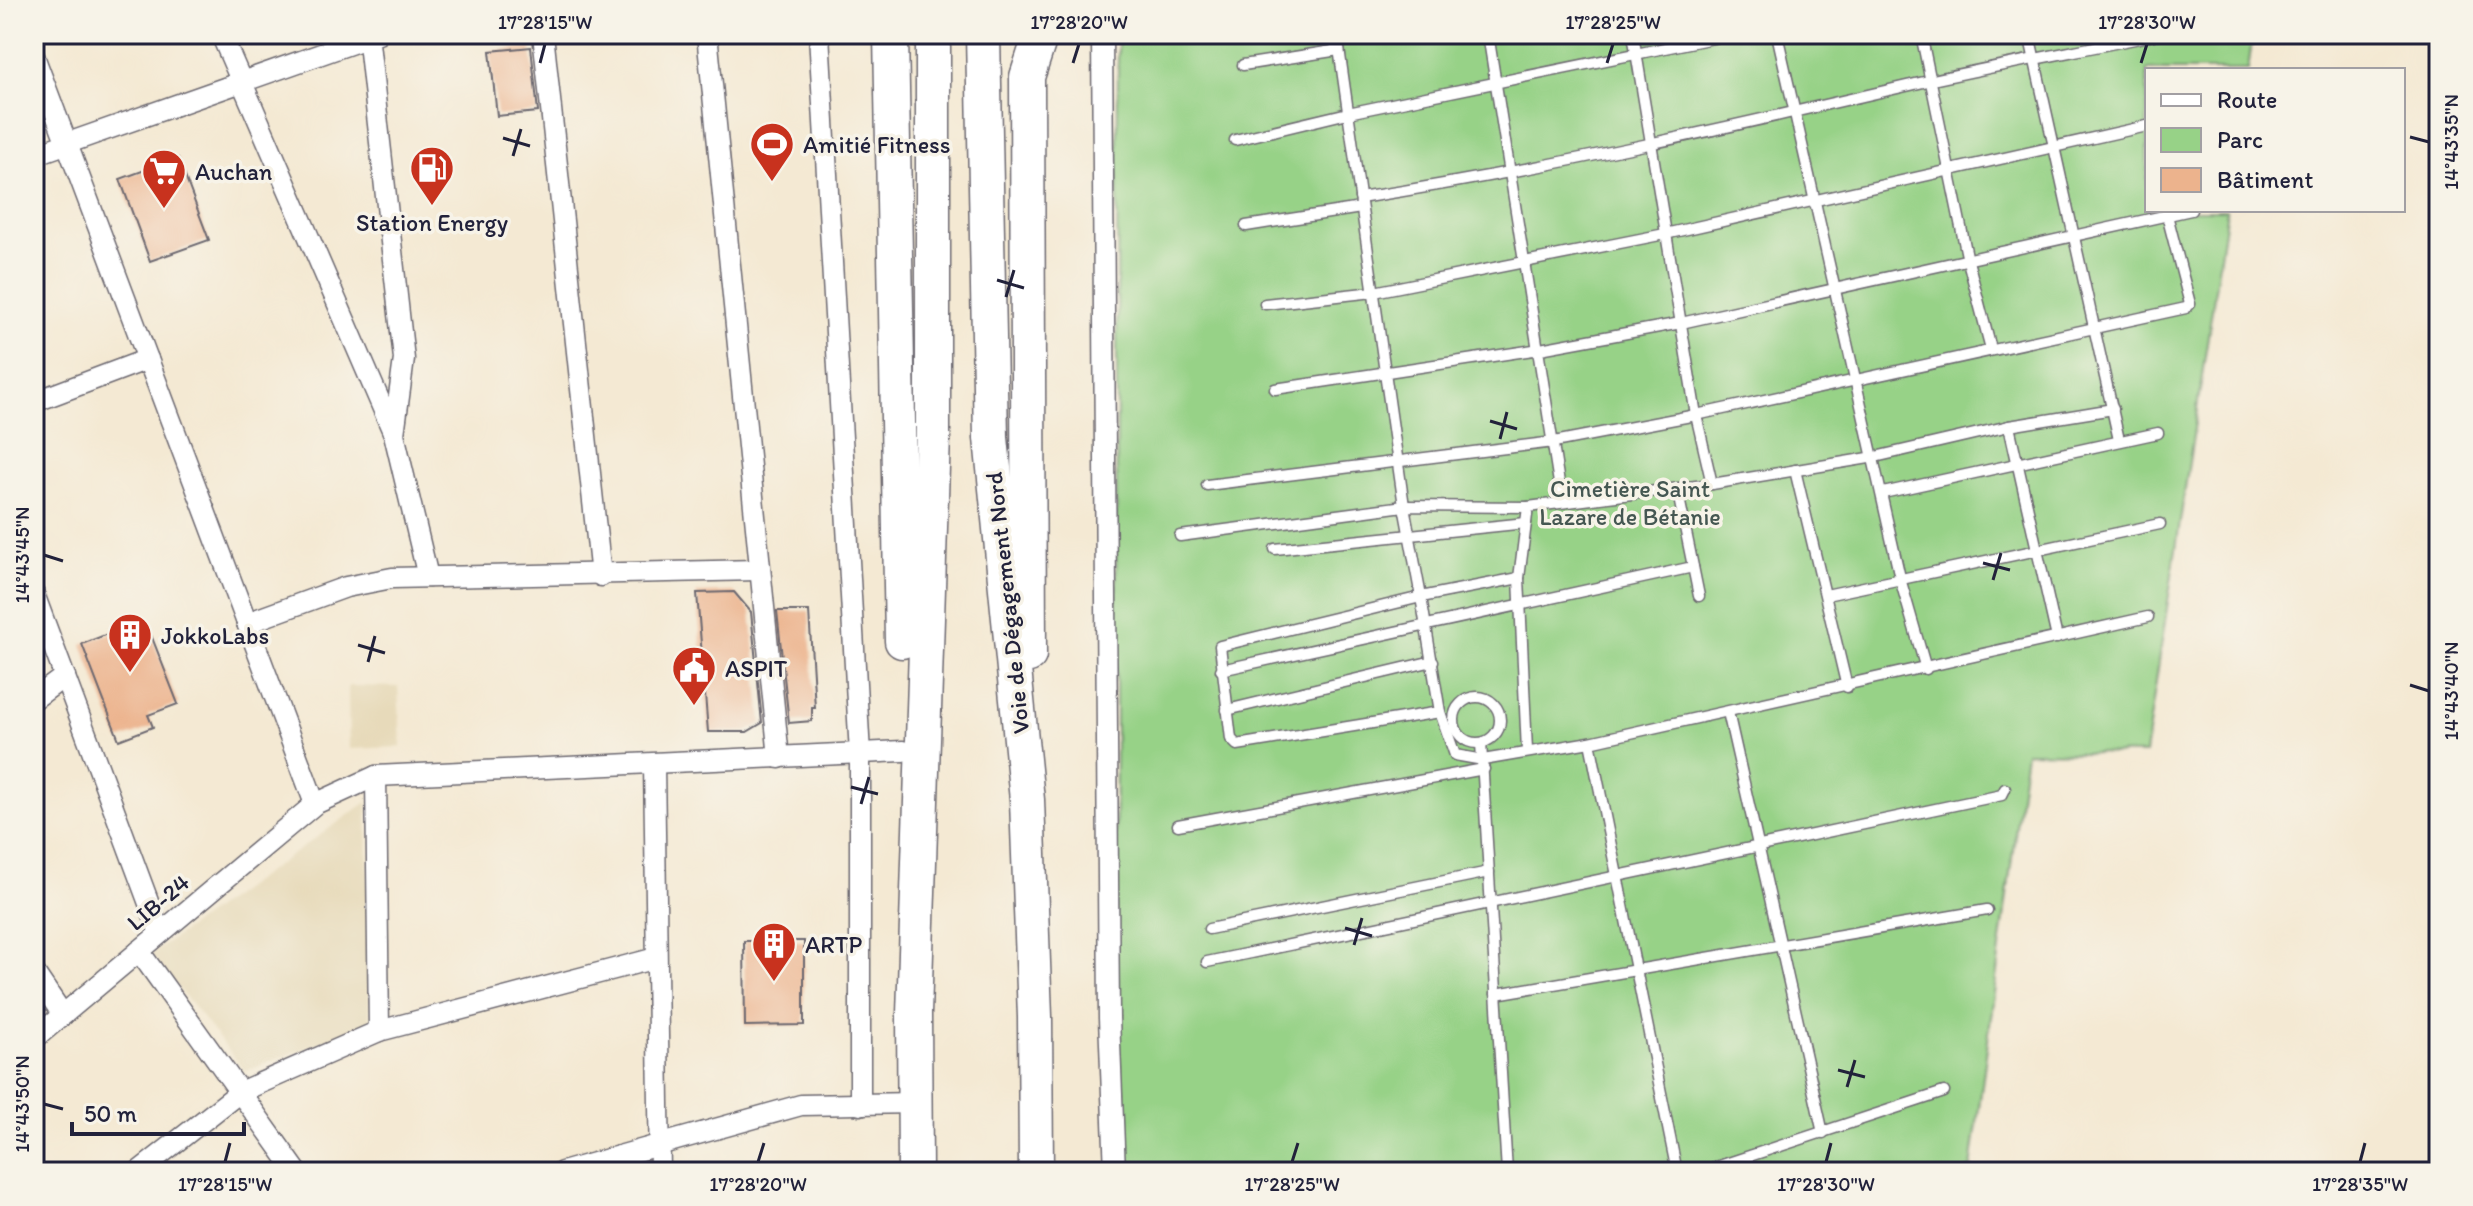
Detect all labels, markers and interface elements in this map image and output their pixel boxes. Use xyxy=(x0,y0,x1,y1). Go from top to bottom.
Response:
text: 17°28'15"W xyxy=(498,10,592,34)
text: 17°28'20"W xyxy=(1030,10,1128,34)
text: 17°28'25"W xyxy=(1565,10,1661,34)
text: 17°28'30"W xyxy=(2098,10,2196,34)
legend xyxy=(2145,68,2405,212)
text: Route xyxy=(2217,85,2277,114)
text: 14°43'35"N xyxy=(2439,94,2463,190)
sports icon: Amitié Fitness xyxy=(748,120,796,183)
text: Parc xyxy=(2217,125,2263,154)
place label: Amitié Fitness xyxy=(803,130,951,159)
fuel station icon: Station Energy xyxy=(408,144,456,207)
supermarket icon: Auchan xyxy=(140,147,188,210)
place label: Auchan xyxy=(195,157,273,186)
text: Bâtiment xyxy=(2217,165,2313,194)
place label: Station Energy xyxy=(356,208,508,237)
street label: Voie de Dégagement Nord xyxy=(979,470,1035,735)
park label: Cimetière Saint Lazare de Bétanie xyxy=(1539,474,1721,531)
text: 14°43'45"N xyxy=(10,506,34,604)
building icon: JokkoLabs xyxy=(106,611,154,674)
place label: JokkoLabs xyxy=(161,621,269,650)
text: 14°43'40"N xyxy=(2439,642,2463,740)
public building icon: ASPIT xyxy=(670,644,718,707)
place label: ASPIT xyxy=(725,654,788,683)
street label: LIB-24 xyxy=(121,867,195,937)
building icon: ARTP xyxy=(750,920,798,983)
place label: ARTP xyxy=(805,930,862,959)
text: 14°43'50"N xyxy=(10,1055,34,1153)
scale bar xyxy=(72,1086,244,1136)
text: 50 m xyxy=(84,1099,137,1128)
text: 17°28'15"W xyxy=(178,1172,272,1196)
text: 17°28'20"W xyxy=(709,1172,807,1196)
text: 17°28'25"W xyxy=(1244,1172,1340,1196)
text: 17°28'30"W xyxy=(1777,1172,1875,1196)
text: 17°28'35"W xyxy=(2312,1172,2408,1196)

